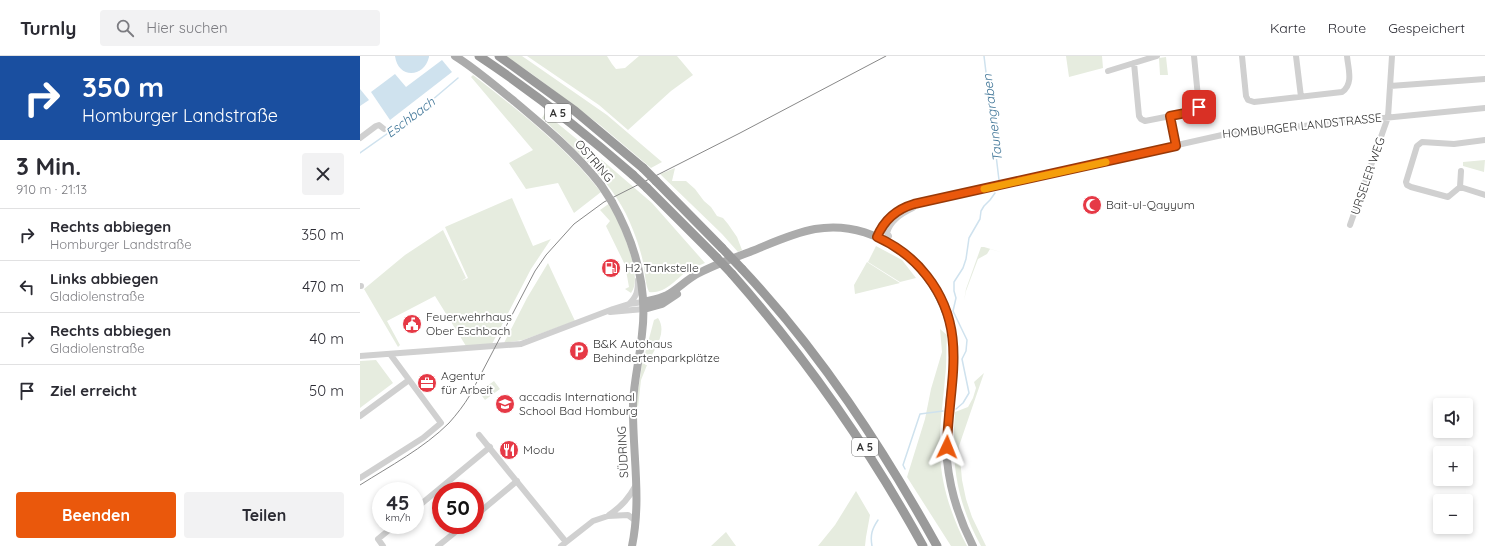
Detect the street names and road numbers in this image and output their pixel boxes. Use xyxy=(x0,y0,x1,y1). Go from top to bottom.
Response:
road number: A 5 xyxy=(545,104,571,122)
street label: HOMBURGER LANDSTRASSE xyxy=(1222,110,1383,141)
street label: URSELER WEG xyxy=(1347,135,1388,217)
street label: OSTRING xyxy=(572,136,617,185)
street label: SÜDRING xyxy=(614,426,631,478)
road number: A 5 xyxy=(852,438,878,456)

